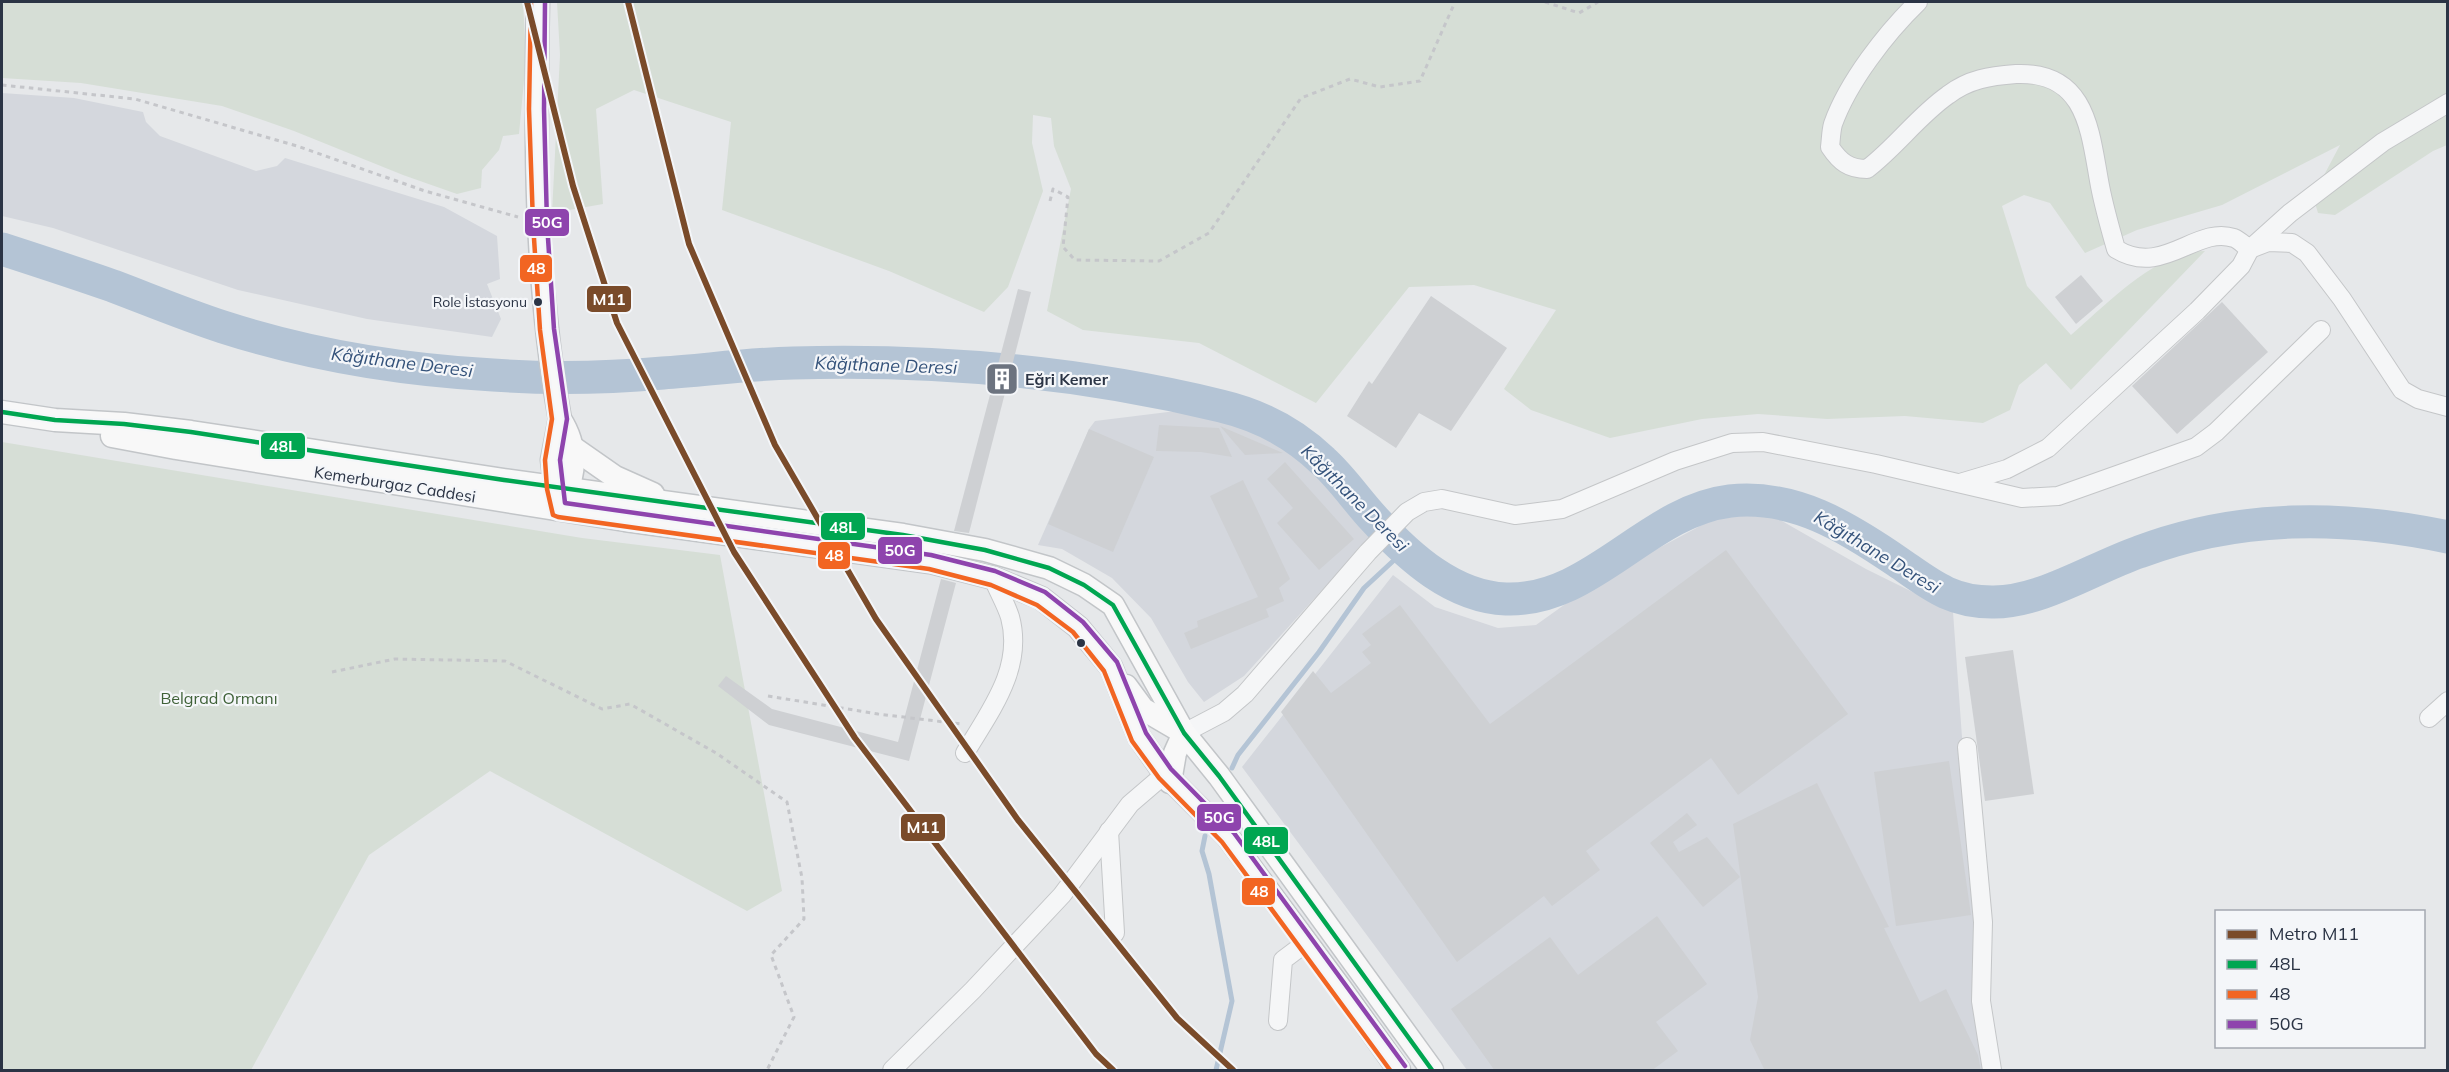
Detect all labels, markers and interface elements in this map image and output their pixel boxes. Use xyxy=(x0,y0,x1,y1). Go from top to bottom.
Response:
line badge: 50G xyxy=(524,208,570,237)
text: 50G xyxy=(531,212,563,232)
line badge: 48 xyxy=(519,254,553,283)
text: 48 xyxy=(526,258,546,278)
line badge: M11 xyxy=(586,285,632,313)
text: M11 xyxy=(592,289,626,309)
place label: Role İstasyonu xyxy=(433,293,527,311)
marker: Role İstasyonu xyxy=(532,296,544,308)
water label: Kâğıthane Deresi xyxy=(330,342,475,382)
water label: Kâğıthane Deresi xyxy=(814,351,958,379)
building icon: Eğri Kemer xyxy=(984,361,1020,397)
place label: Eğri Kemer xyxy=(1025,369,1109,389)
line badge: 48L xyxy=(260,432,306,460)
text: 48L xyxy=(269,436,297,456)
water label: Kâğıthane Deresi xyxy=(1296,439,1414,557)
street label: Kemerburgaz Caddesi xyxy=(313,461,477,507)
water label: Kâğıthane Deresi xyxy=(1810,505,1945,599)
line badge: 48L xyxy=(820,512,866,541)
text: 48L xyxy=(829,517,857,537)
line badge: 50G xyxy=(877,536,923,565)
text: 50G xyxy=(884,540,916,560)
line badge: 48 xyxy=(817,541,851,570)
text: 48 xyxy=(824,545,844,565)
unlabelled marker xyxy=(1075,637,1087,649)
park label: Belgrad Ormanı xyxy=(160,688,278,708)
line badge: 50G xyxy=(1196,803,1242,832)
text: 50G xyxy=(1203,807,1235,827)
line badge: M11 xyxy=(900,813,946,842)
text: M11 xyxy=(906,817,940,837)
line badge: 48L xyxy=(1243,826,1289,855)
text: 48L xyxy=(1252,831,1280,851)
line badge: 48 xyxy=(1241,877,1276,906)
text: 48 xyxy=(1249,881,1269,901)
legend xyxy=(2215,910,2425,1048)
text: Metro M11 xyxy=(2269,922,2359,945)
text: 48L xyxy=(2269,952,2301,975)
text: 48 xyxy=(2269,982,2291,1005)
text: 50G xyxy=(2269,1012,2304,1035)

